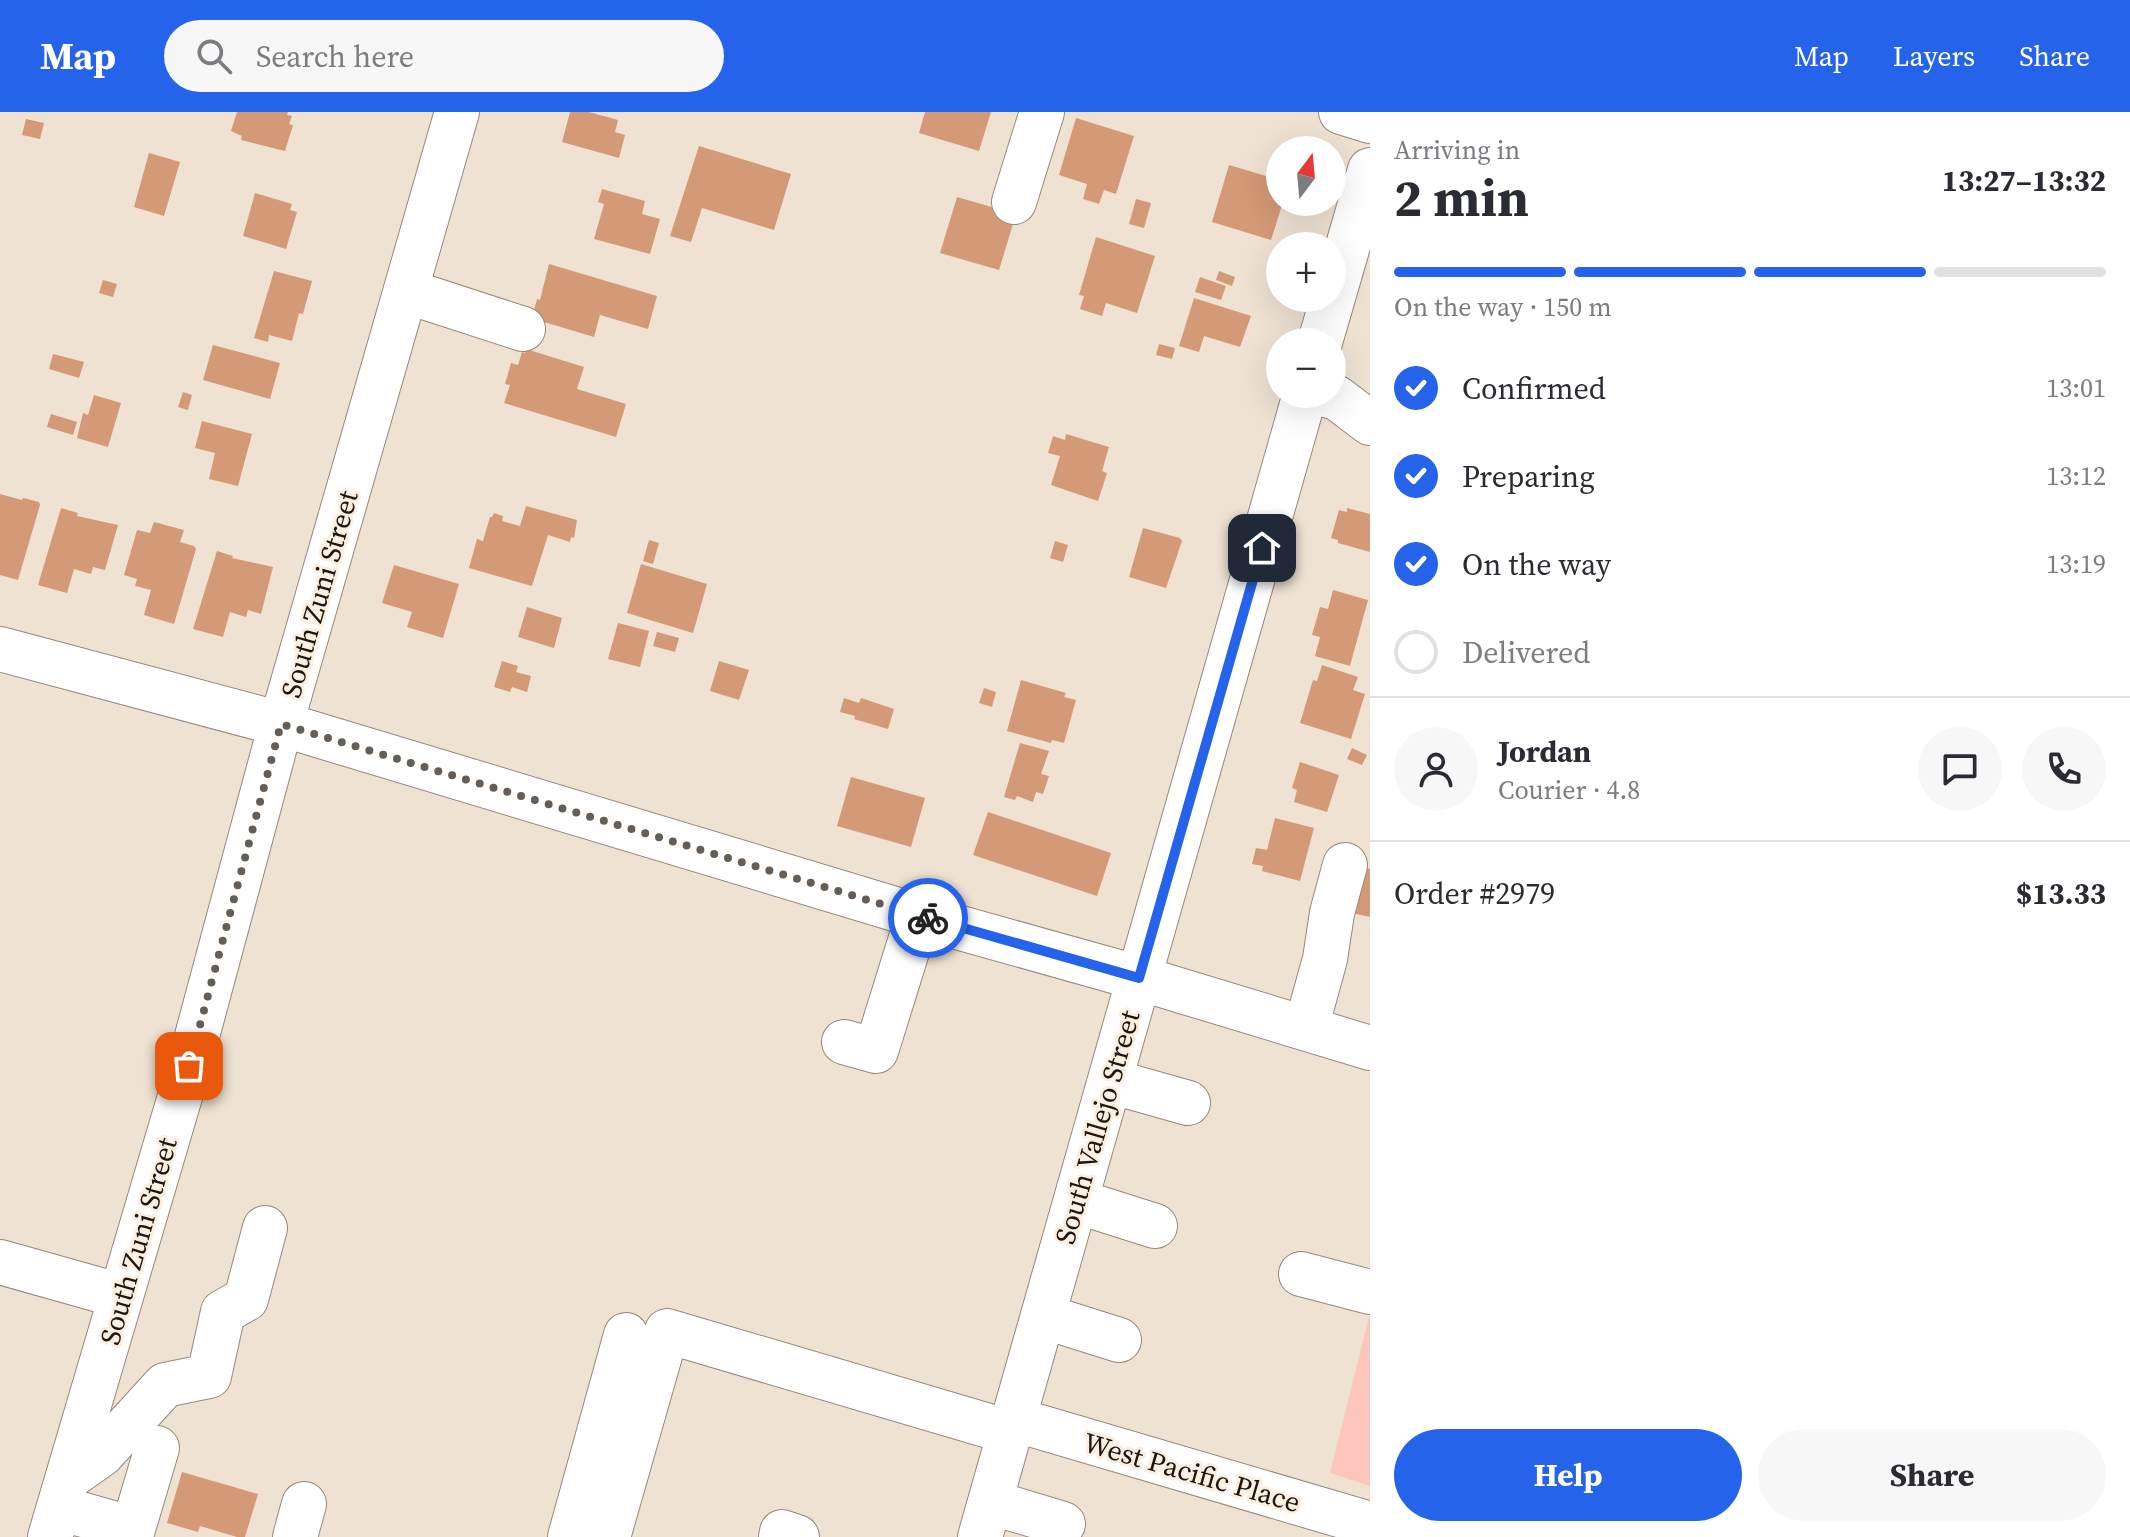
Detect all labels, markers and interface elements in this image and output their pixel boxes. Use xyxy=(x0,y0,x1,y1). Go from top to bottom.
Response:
search box xyxy=(164,20,724,92)
text: Map xyxy=(40,30,116,82)
icon: search xyxy=(192,34,236,78)
text: Search here xyxy=(256,36,414,77)
text: Map xyxy=(1794,37,1849,75)
text: Layers xyxy=(1893,37,1975,75)
text: Share xyxy=(2019,37,2090,75)
text: Arriving in xyxy=(1394,132,1520,168)
north arrow xyxy=(1266,136,1346,216)
map controls xyxy=(1266,136,1346,408)
text: 13:27–13:32 xyxy=(1942,160,2106,201)
text: 2 min xyxy=(1394,162,1529,233)
button: + xyxy=(1266,232,1346,312)
text: On the way · 150 m xyxy=(1394,289,1612,325)
button: − xyxy=(1266,328,1346,408)
icon: check xyxy=(1394,366,1438,410)
text: Confirmed xyxy=(1462,368,1606,409)
text: 13:01 xyxy=(2046,370,2106,406)
icon: check xyxy=(1394,454,1438,498)
text: Preparing xyxy=(1462,456,1595,497)
text: 13:12 xyxy=(2046,458,2106,494)
street label: South Zuni Street xyxy=(271,485,367,702)
pin xyxy=(1228,514,1296,582)
icon: home xyxy=(1240,526,1284,570)
icon: check xyxy=(1394,542,1438,586)
text: On the way xyxy=(1462,544,1611,585)
text: 13:19 xyxy=(2046,546,2106,582)
text: Delivered xyxy=(1462,632,1590,673)
button: person xyxy=(1394,727,1478,811)
button: chat xyxy=(1918,727,2002,811)
button: phone xyxy=(2022,727,2106,811)
text: Jordan xyxy=(1498,731,1591,772)
text: Courier · 4.8 xyxy=(1498,772,1640,808)
text: Order #2979 xyxy=(1394,873,1555,914)
text: $13.33 xyxy=(2016,873,2106,914)
courier xyxy=(888,878,968,958)
icon: bike xyxy=(906,896,950,940)
street label: South Vallejo Street xyxy=(1045,1005,1149,1248)
pin xyxy=(155,1032,223,1100)
icon: bag xyxy=(167,1044,211,1088)
street label: South Zuni Street xyxy=(90,1132,186,1349)
street label: West Pacific Place xyxy=(1079,1423,1305,1521)
button: Help xyxy=(1394,1429,1742,1521)
button: Share xyxy=(1758,1429,2106,1521)

